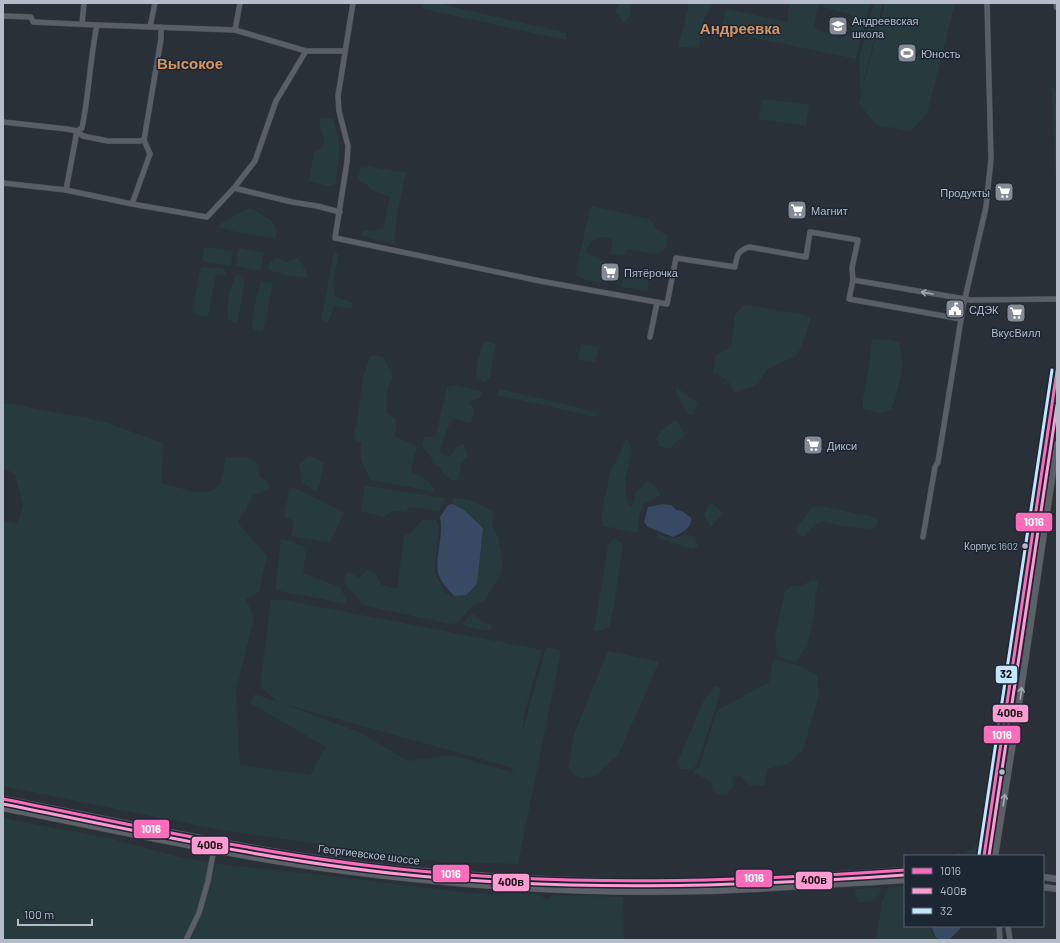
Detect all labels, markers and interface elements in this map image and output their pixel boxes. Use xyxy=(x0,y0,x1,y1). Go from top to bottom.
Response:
place label: Андреевская школа xyxy=(852,14,919,40)
school or university icon: Андреевская школа xyxy=(827,15,849,37)
district label: Андреевка xyxy=(700,19,781,37)
sports icon: Юность xyxy=(896,42,918,64)
place label: Юность xyxy=(921,47,961,60)
district label: Высокое xyxy=(157,54,223,72)
supermarket icon: Продукты xyxy=(993,181,1015,203)
place label: Продукты xyxy=(940,186,990,199)
supermarket icon: Магнит xyxy=(786,199,808,221)
place label: Магнит xyxy=(811,204,848,217)
supermarket icon: Пятёрочка xyxy=(599,261,621,283)
place label: Пятёрочка xyxy=(624,266,679,279)
one-way arrow xyxy=(921,289,934,297)
public building icon: СДЭК xyxy=(944,298,966,320)
supermarket icon: ВкусВилл xyxy=(1005,302,1027,324)
place label: СДЭК xyxy=(969,303,999,316)
place label: ВкусВилл xyxy=(991,326,1041,339)
supermarket icon: Дикси xyxy=(802,434,824,456)
place label: Дикси xyxy=(827,439,857,452)
line badge: 1016 xyxy=(1015,512,1053,532)
text: 1016 xyxy=(1024,515,1044,528)
place label: Корпус 1602 xyxy=(964,540,1018,552)
marker: Корпус 1602 xyxy=(1020,541,1030,551)
line badge: 32 xyxy=(995,665,1018,684)
text: 32 xyxy=(1000,667,1012,680)
one-way arrow xyxy=(1017,686,1025,699)
line badge: 400в xyxy=(992,704,1029,723)
text: 400в xyxy=(997,706,1023,719)
line badge: 1016 xyxy=(983,725,1021,744)
text: 1016 xyxy=(992,728,1012,741)
unlabelled marker xyxy=(997,767,1007,777)
one-way arrow xyxy=(1000,794,1008,807)
line badge: 1016 xyxy=(133,819,170,839)
text: 1016 xyxy=(141,822,161,835)
line badge: 400в xyxy=(191,836,229,855)
text: 400в xyxy=(197,838,223,851)
street label: Георгиевское шоссе xyxy=(317,841,421,867)
legend xyxy=(904,855,1044,927)
text: 1016 xyxy=(940,863,961,877)
line badge: 1016 xyxy=(432,864,470,883)
text: 1016 xyxy=(441,867,461,880)
line badge: 1016 xyxy=(735,869,773,888)
text: 1016 xyxy=(744,871,764,884)
line badge: 400в xyxy=(795,871,833,890)
line badge: 400в xyxy=(492,873,530,892)
text: 400в xyxy=(801,873,827,886)
text: 400в xyxy=(498,875,524,888)
text: 400в xyxy=(940,883,967,897)
scale bar xyxy=(18,901,92,927)
text: 32 xyxy=(940,903,953,917)
text: 100 m xyxy=(24,907,54,921)

